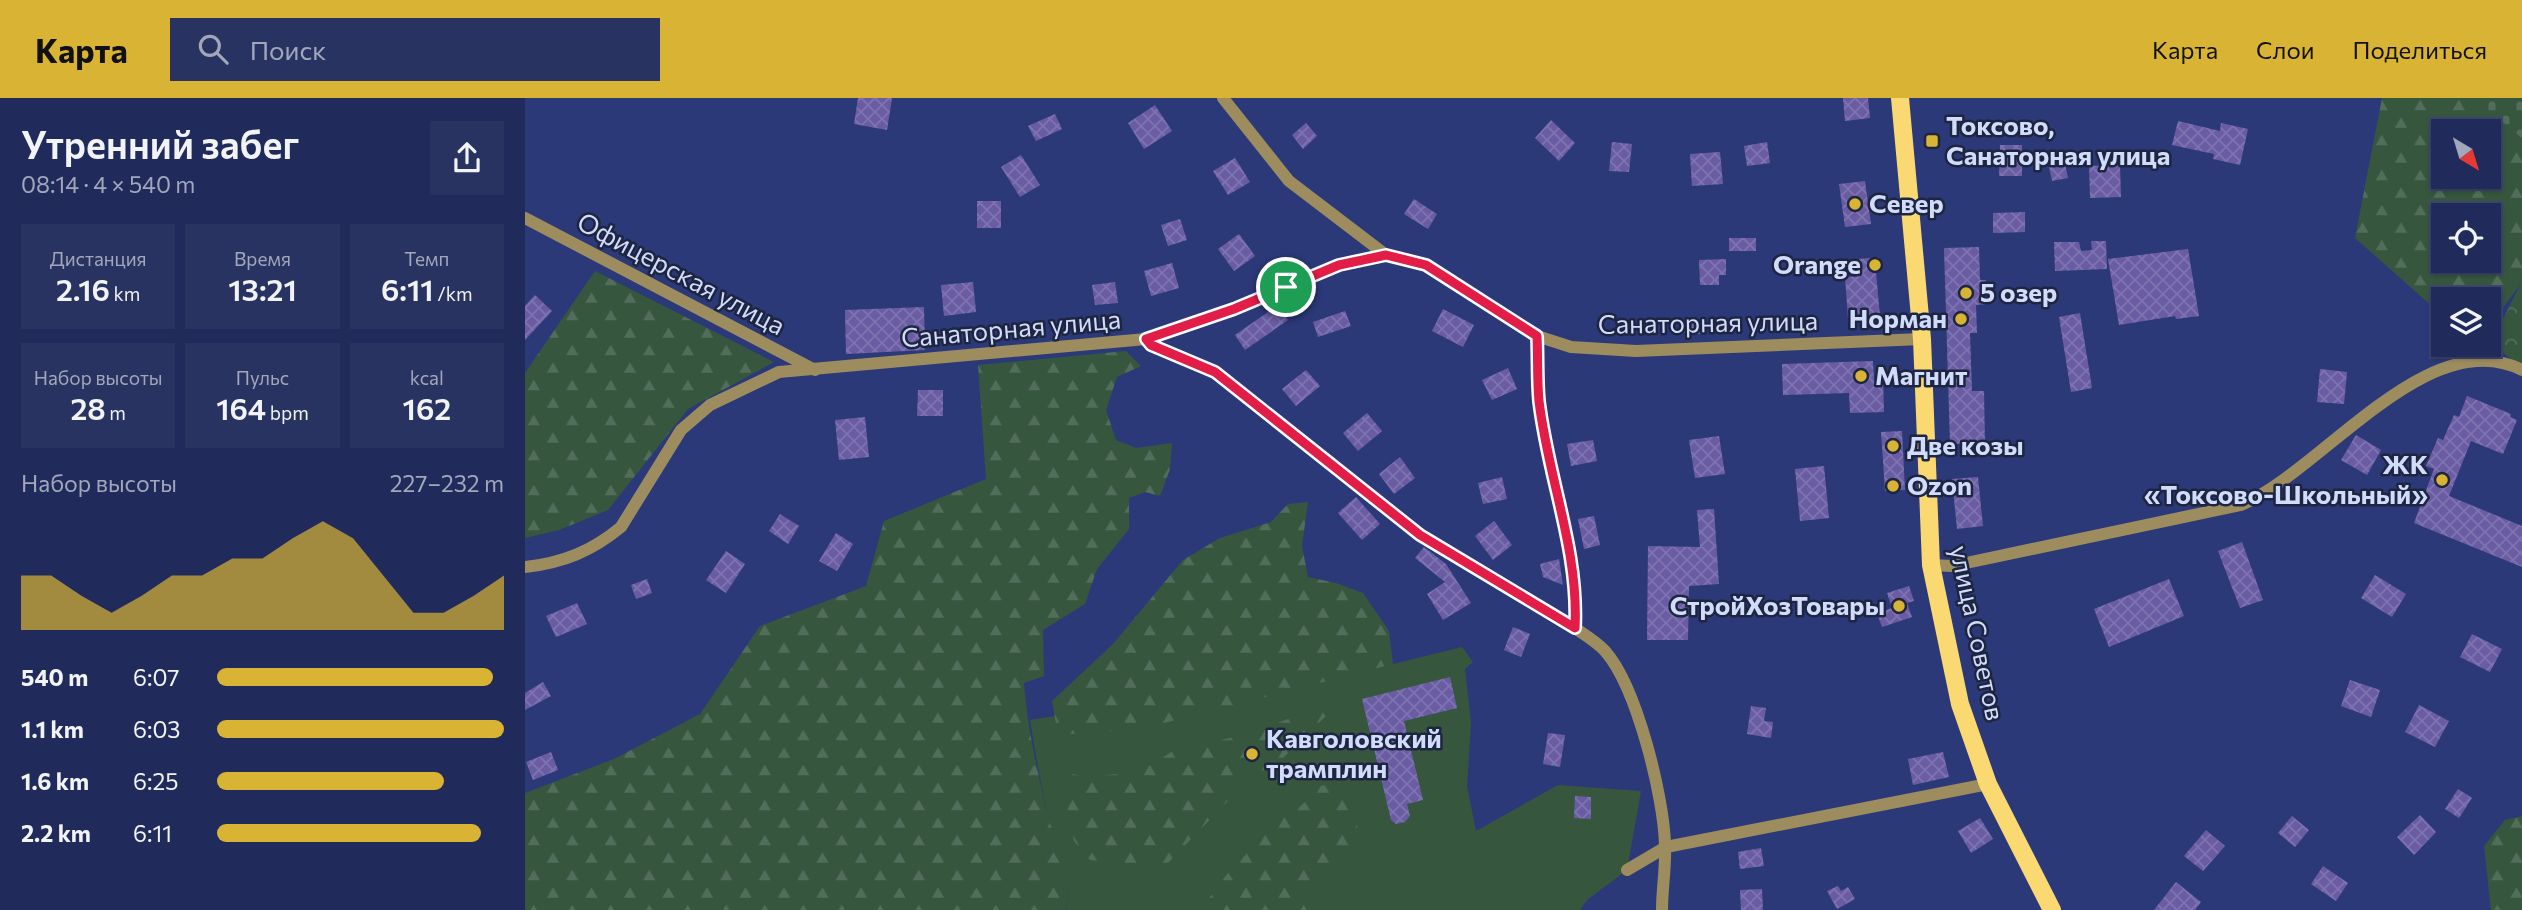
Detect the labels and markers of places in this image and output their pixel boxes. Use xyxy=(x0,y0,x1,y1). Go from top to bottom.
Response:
place label: Токсово, Санаторная улица xyxy=(1946,109,2170,170)
marker: Токсово, Санаторная улица xyxy=(1924,133,1940,149)
place label: Север xyxy=(1869,187,1944,218)
marker: Север xyxy=(1847,196,1863,212)
place label: Orange xyxy=(1773,248,1861,279)
pin xyxy=(1256,257,1316,317)
marker: Orange xyxy=(1867,257,1883,273)
place label: 5 озер xyxy=(1980,276,2057,307)
marker: 5 озер xyxy=(1958,285,1974,301)
place label: Норман xyxy=(1849,302,1947,333)
marker: Норман xyxy=(1953,311,1969,327)
place label: Магнит xyxy=(1875,359,1968,390)
marker: Магнит xyxy=(1853,368,1869,384)
place label: Две козы xyxy=(1907,429,2024,460)
marker: Две козы xyxy=(1885,438,1901,454)
place label: ЖК «Токсово-Школьный» xyxy=(2144,448,2428,509)
place label: Ozon xyxy=(1907,469,1972,500)
marker: ЖК «Токсово-Школьный» xyxy=(2434,472,2450,488)
marker: Ozon xyxy=(1885,478,1901,494)
place label: СтройХозТовары xyxy=(1670,589,1885,620)
marker: СтройХозТовары xyxy=(1891,598,1907,614)
place label: Кавголовский трамплин xyxy=(1266,722,1442,783)
marker: Кавголовский трамплин xyxy=(1244,746,1260,762)

